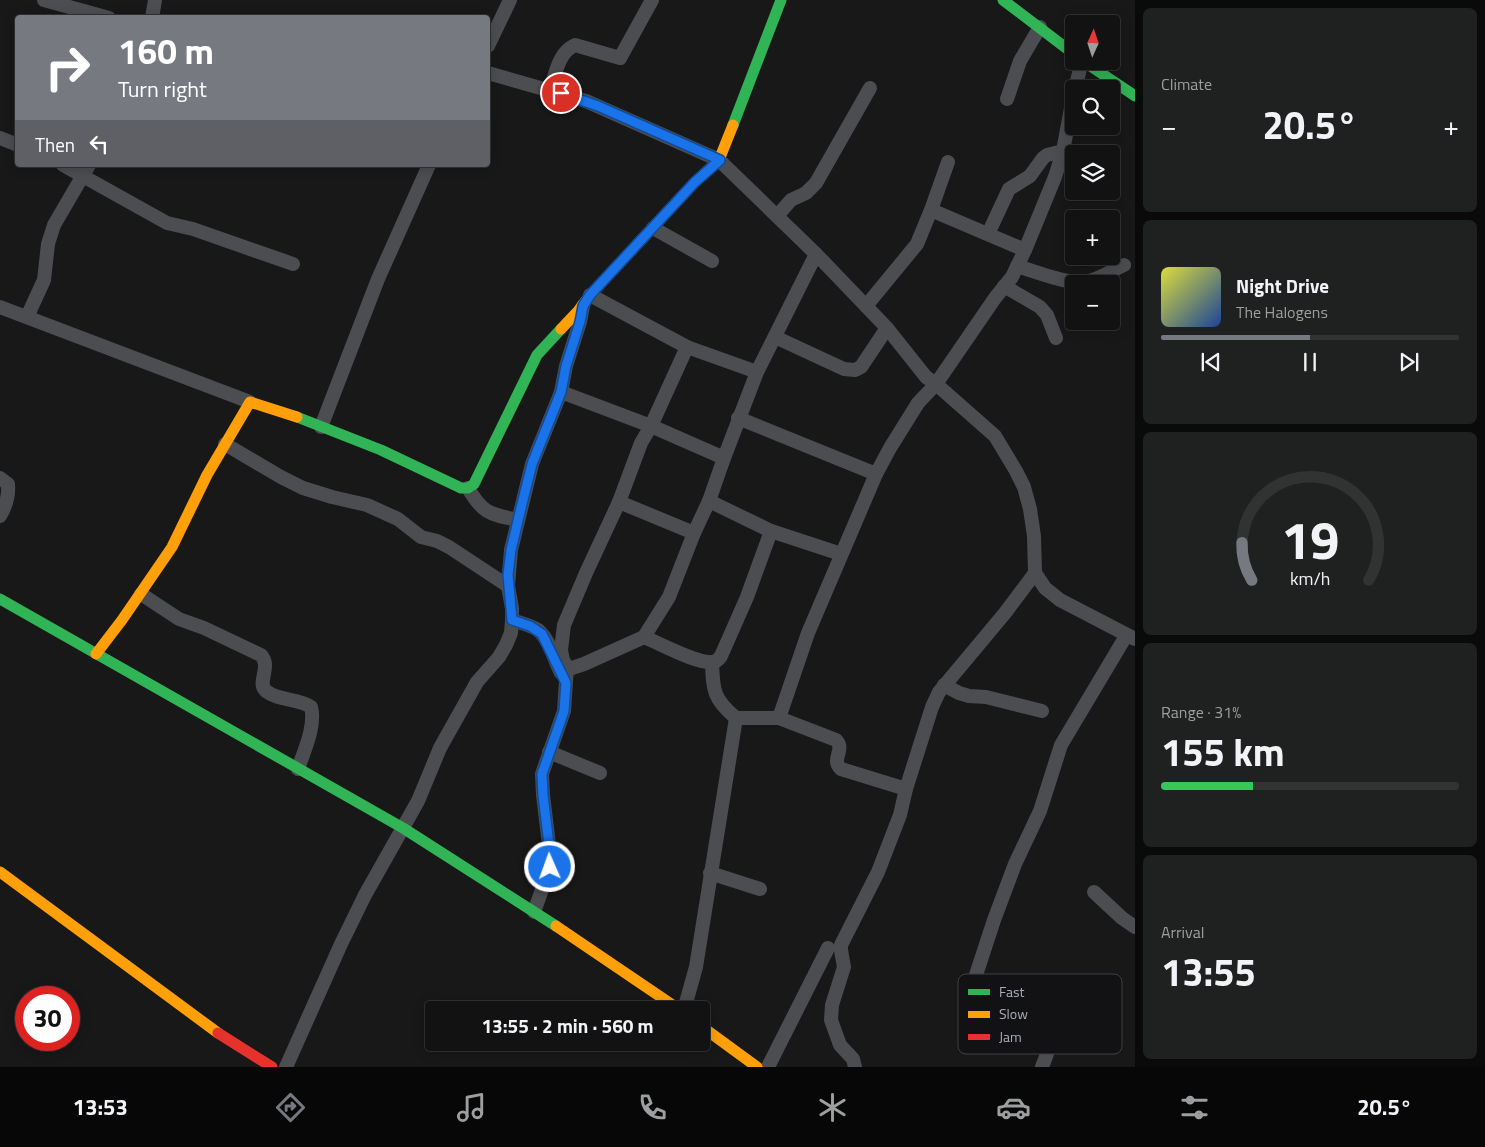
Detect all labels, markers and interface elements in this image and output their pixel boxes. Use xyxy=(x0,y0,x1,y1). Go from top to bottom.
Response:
north arrow xyxy=(1065,15,1120,70)
map controls xyxy=(1065,15,1120,330)
text: 160 m xyxy=(118,24,214,78)
icon: right xyxy=(35,35,100,100)
text: Turn right xyxy=(118,72,207,106)
pin xyxy=(540,72,582,114)
text: Climate xyxy=(1161,72,1212,96)
icon: arrive xyxy=(547,79,575,107)
button: search xyxy=(1065,80,1120,135)
text: 20.5° xyxy=(1263,96,1357,154)
text: − xyxy=(1161,104,1177,147)
text: + xyxy=(1443,104,1459,147)
text: Then xyxy=(35,130,75,159)
icon: left xyxy=(85,130,113,158)
button: layers xyxy=(1065,145,1120,200)
button: + xyxy=(1065,210,1120,265)
text: Night Drive xyxy=(1236,271,1329,300)
button: − xyxy=(1065,275,1120,330)
text: The Halogens xyxy=(1236,300,1328,324)
icon: previous xyxy=(1197,348,1225,376)
icon: pause xyxy=(1296,348,1324,376)
icon: next xyxy=(1395,348,1423,376)
text: 19 xyxy=(1281,500,1339,579)
text: km/h xyxy=(1290,565,1330,592)
text: Range · 31% xyxy=(1161,700,1241,724)
text: 155 km xyxy=(1161,723,1285,781)
position arrow xyxy=(523,840,575,892)
text: Arrival xyxy=(1161,920,1204,944)
text: 13:55 xyxy=(1161,943,1256,1001)
legend xyxy=(958,974,1122,1054)
text: Fast xyxy=(999,981,1024,1002)
speed limit sign: 30 xyxy=(15,986,80,1051)
text: Slow xyxy=(999,1003,1028,1024)
text: 13:55 · 2 min · 560 m xyxy=(481,1011,654,1040)
text: Jam xyxy=(999,1026,1022,1047)
text: 13:53 xyxy=(73,1090,128,1124)
icon: directions xyxy=(273,1090,308,1125)
icon: music xyxy=(454,1090,489,1125)
icon: phone xyxy=(635,1090,670,1125)
icon: climate xyxy=(815,1090,850,1125)
icon: car xyxy=(996,1090,1031,1125)
icon: filters xyxy=(1177,1090,1212,1125)
text: 20.5° xyxy=(1357,1090,1412,1124)

